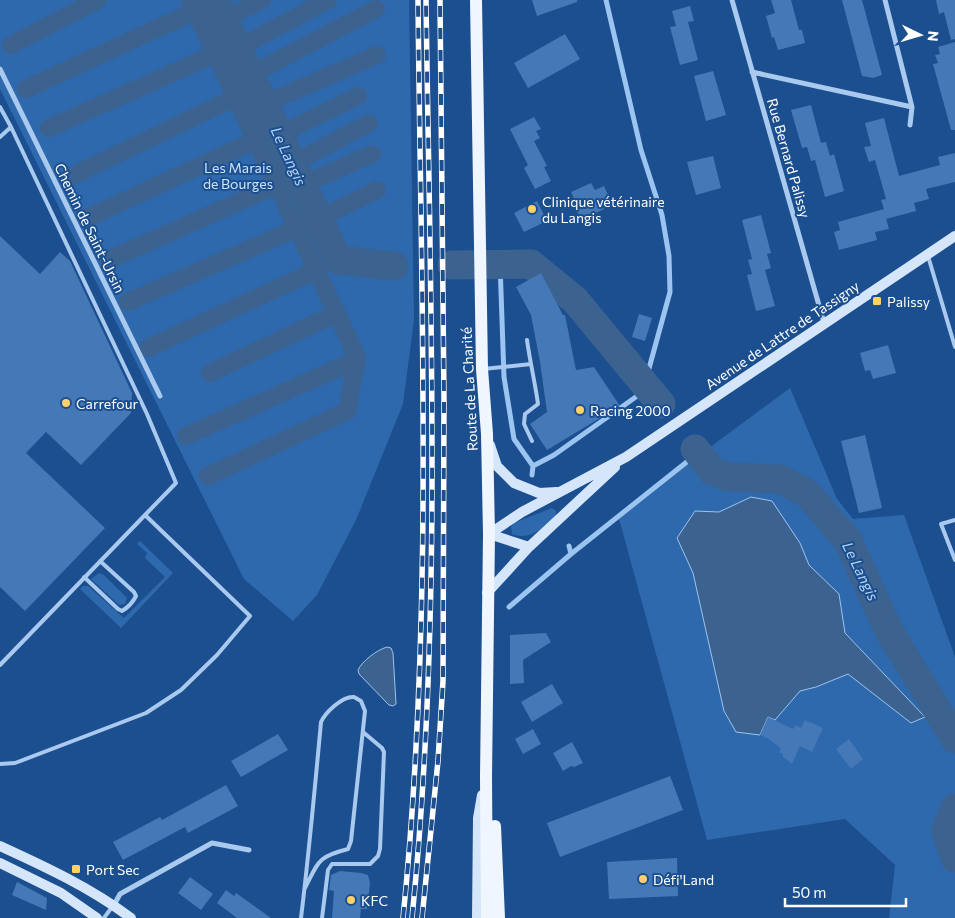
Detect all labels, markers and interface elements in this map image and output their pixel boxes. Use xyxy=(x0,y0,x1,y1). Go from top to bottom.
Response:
north arrow xyxy=(895,10,945,60)
text: N xyxy=(925,30,942,42)
street label: Rue Bernard Palissy xyxy=(764,96,814,220)
water label: Le Langis xyxy=(267,124,311,189)
park label: Les Marais de Bourges xyxy=(203,159,273,192)
street label: Chemin de Saint-Ursin xyxy=(51,160,129,296)
place label: Clinique vétérinaire du Langis xyxy=(542,193,665,226)
marker: Clinique vétérinaire du Langis xyxy=(526,203,538,215)
street label: Avenue de Lattre de Tassigny xyxy=(702,277,862,393)
place label: Palissy xyxy=(887,293,930,310)
marker: Palissy xyxy=(871,295,883,307)
street label: Route de La Charité xyxy=(457,327,481,451)
place label: Carrefour xyxy=(76,395,139,412)
marker: Carrefour xyxy=(60,397,72,409)
place label: Racing 2000 xyxy=(590,402,671,419)
marker: Racing 2000 xyxy=(574,404,586,416)
water label: Le Langis xyxy=(839,539,883,604)
place label: Port Sec xyxy=(86,861,140,878)
marker: Port Sec xyxy=(70,863,82,875)
place label: Défi'Land xyxy=(653,871,714,888)
marker: Défi'Land xyxy=(637,873,649,885)
scale bar xyxy=(785,876,906,908)
text: 50 m xyxy=(792,883,826,901)
place label: KFC xyxy=(361,892,388,909)
marker: KFC xyxy=(345,894,357,906)

